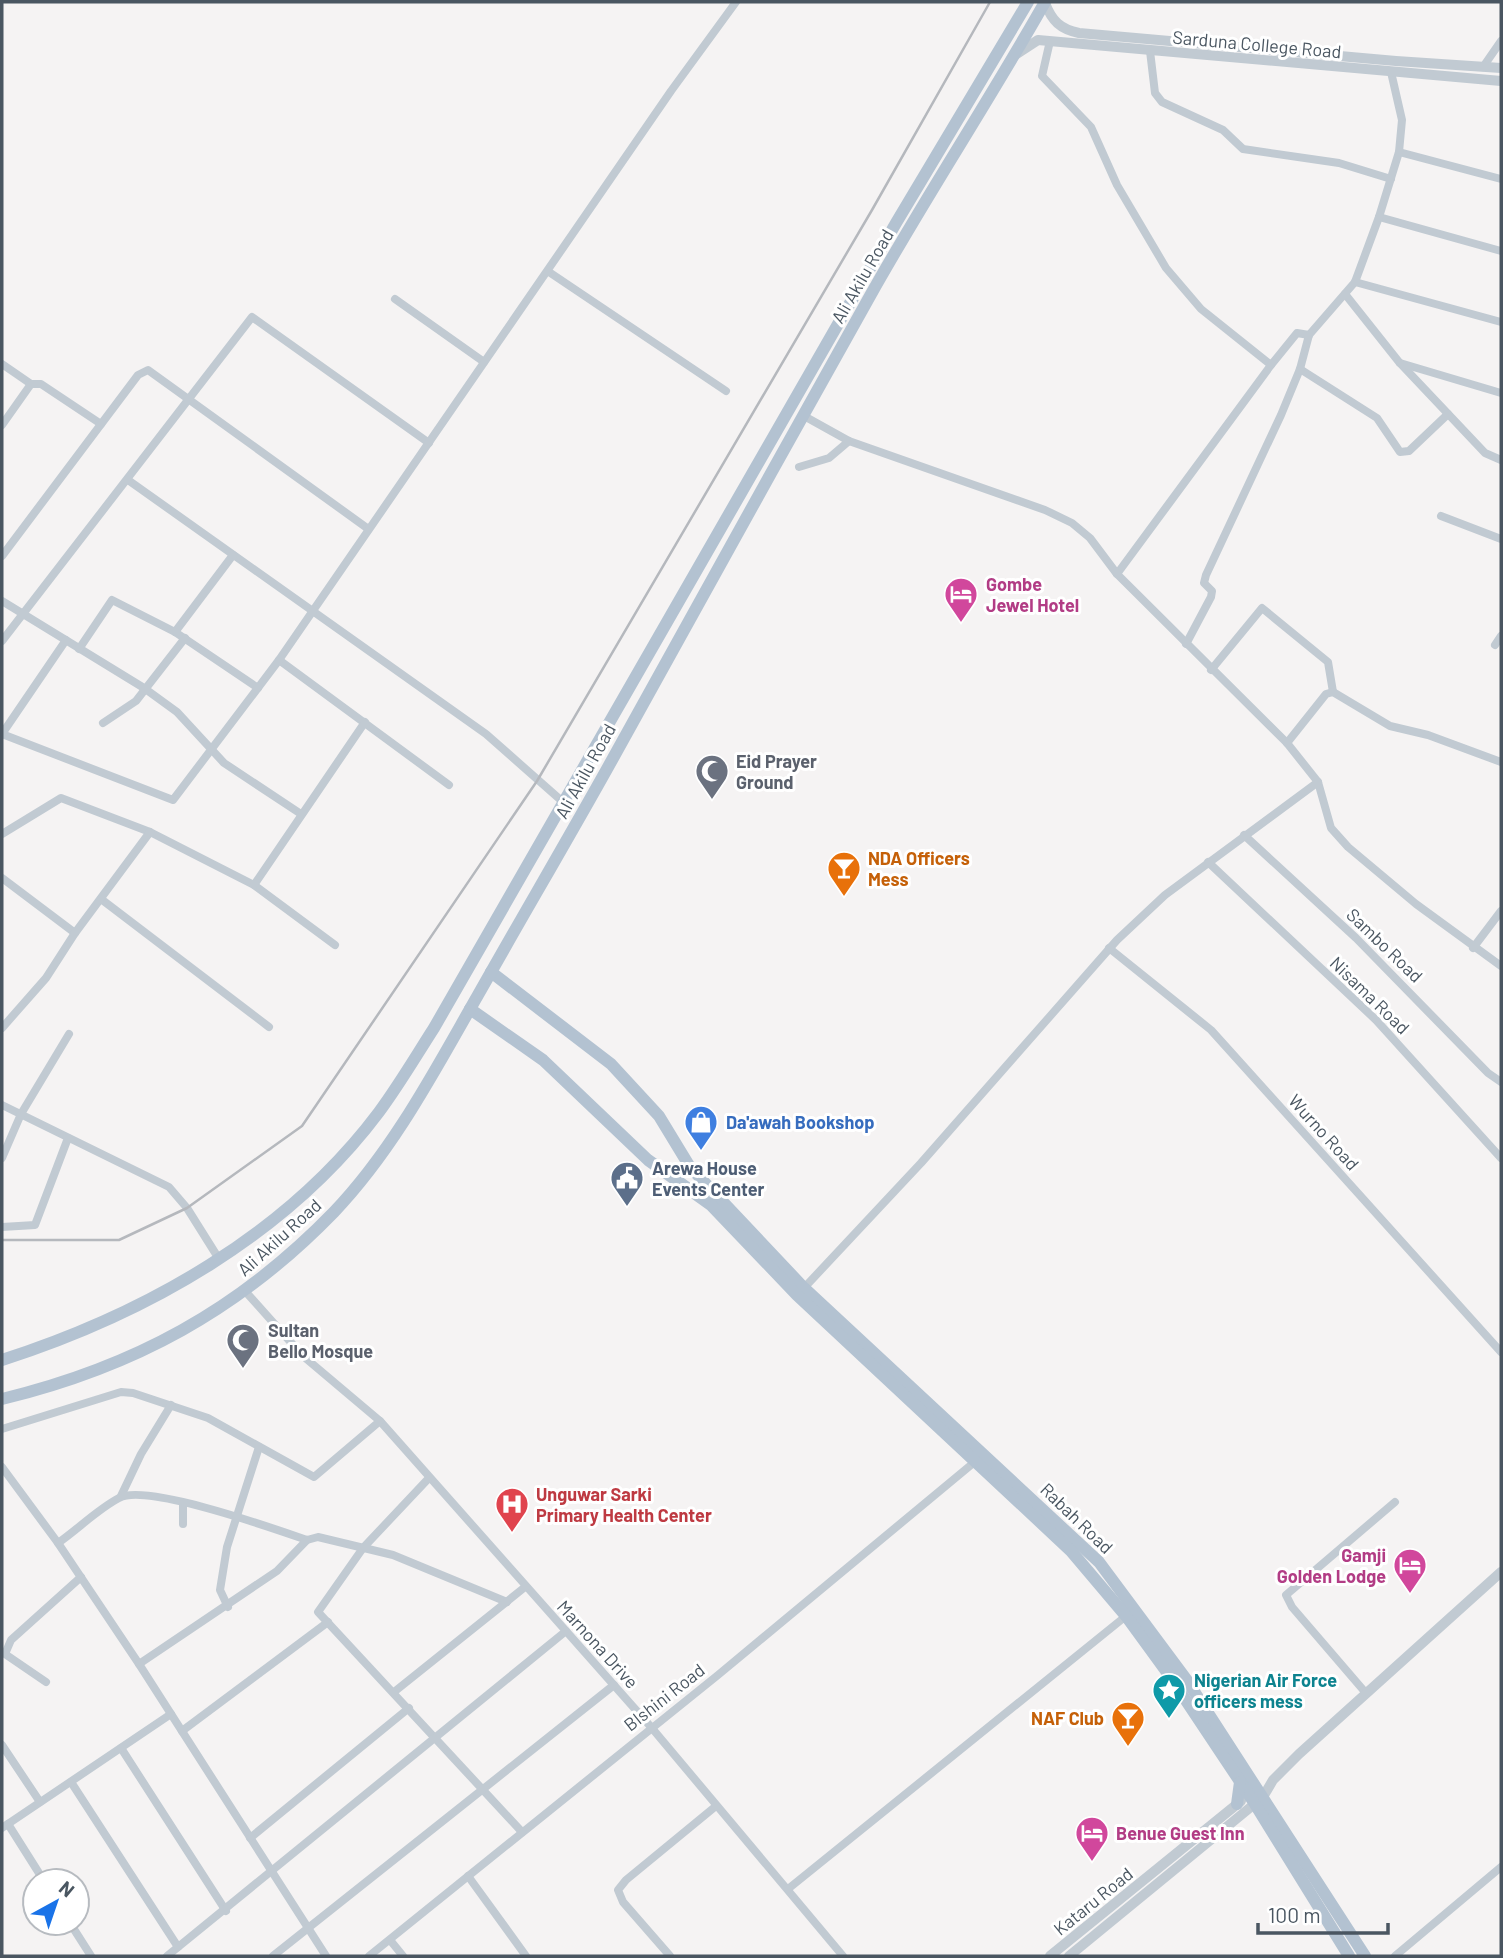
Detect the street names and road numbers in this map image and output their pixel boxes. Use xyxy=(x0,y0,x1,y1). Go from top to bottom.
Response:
street label: Sarduna College Road xyxy=(1172,26,1342,62)
street label: Ali Akilu Road xyxy=(826,225,898,327)
street label: Ali Akilu Road xyxy=(550,720,620,822)
street label: Sambo Road xyxy=(1342,903,1428,987)
street label: Nisama Road xyxy=(1326,952,1414,1038)
street label: Wurno Road xyxy=(1284,1089,1364,1175)
street label: Ali Akilu Road xyxy=(233,1194,325,1280)
street label: Rabah Road xyxy=(1036,1478,1118,1558)
street label: Marnona Drive xyxy=(553,1596,643,1692)
street label: BIshini Road xyxy=(619,1659,709,1735)
street label: Kataru Road xyxy=(1049,1862,1137,1940)

